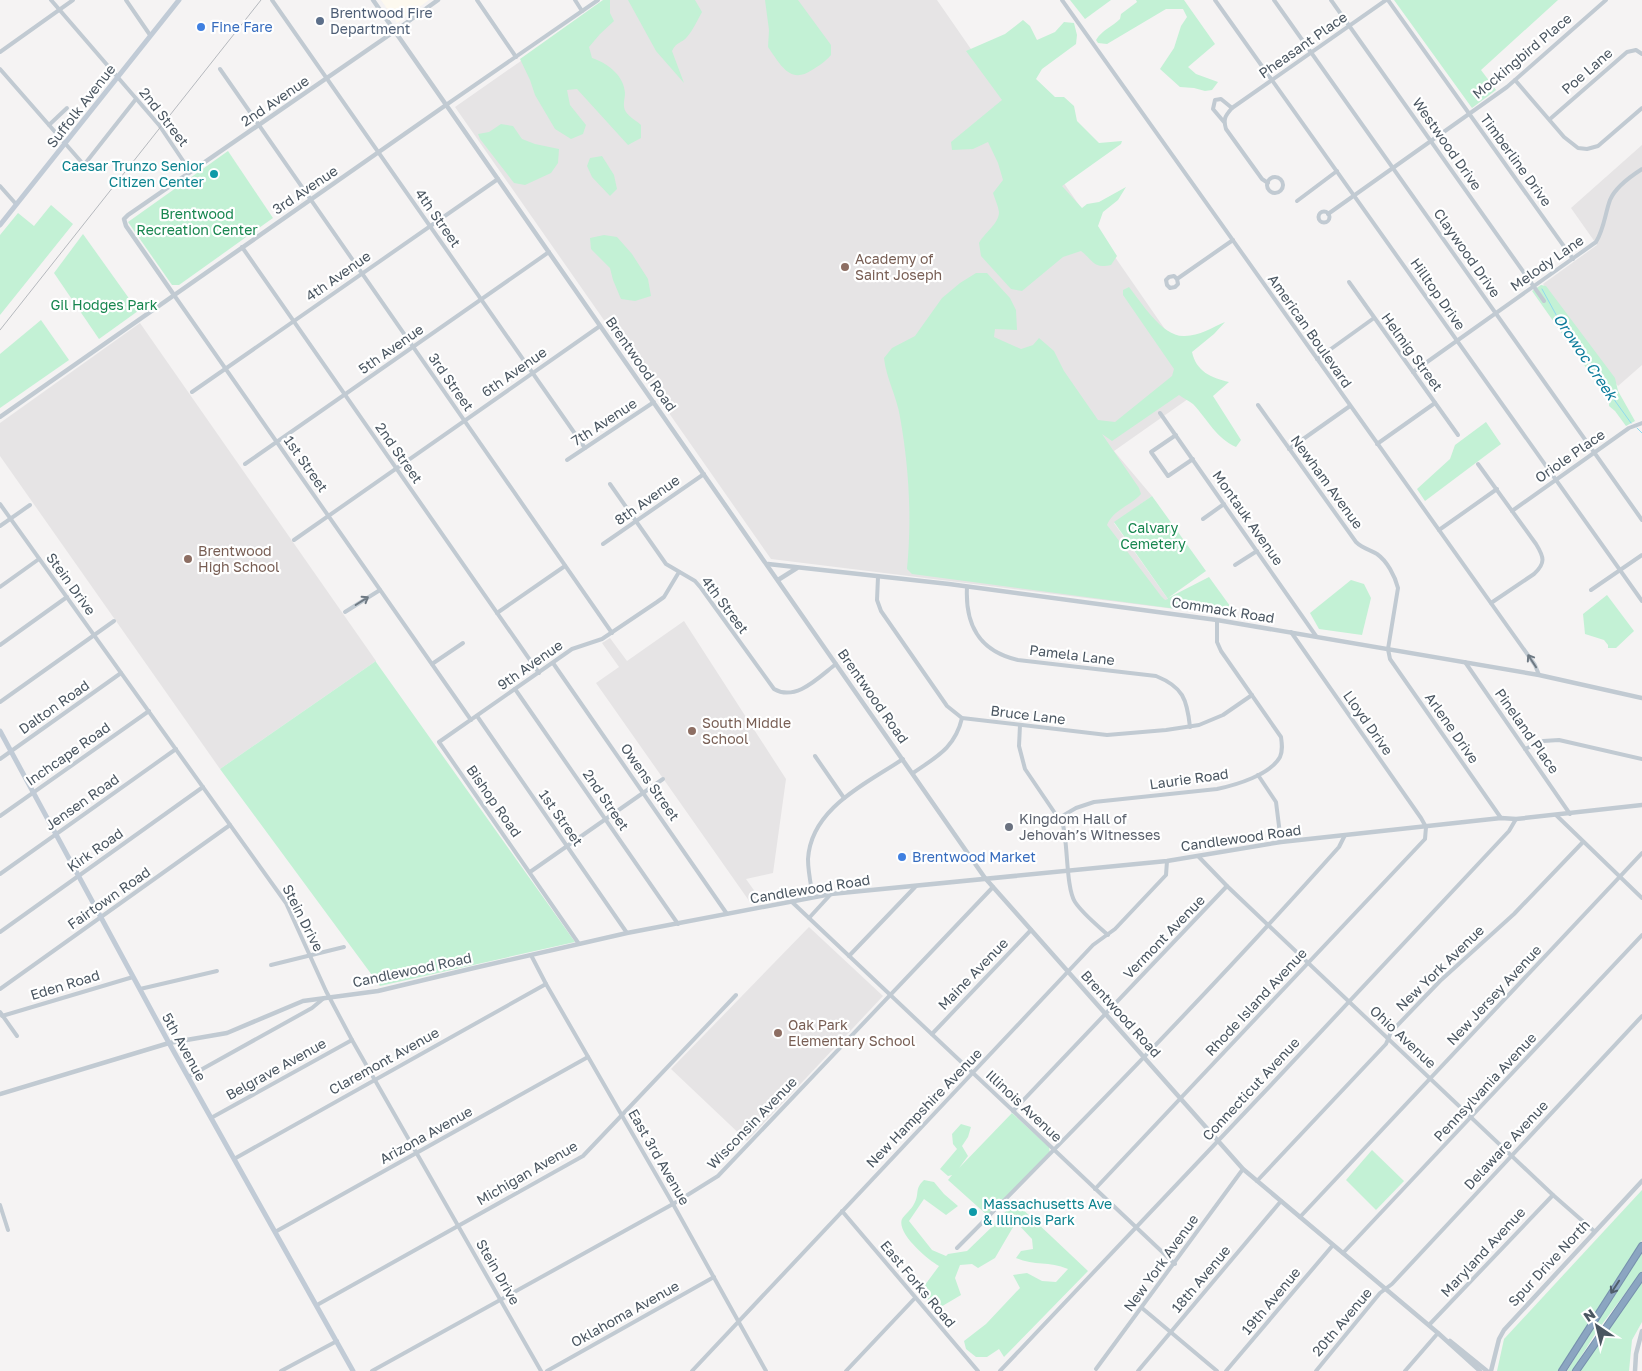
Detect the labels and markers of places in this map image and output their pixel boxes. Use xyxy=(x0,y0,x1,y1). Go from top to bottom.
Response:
place label: Brentwood Fire Department xyxy=(330,4,433,37)
marker: Brentwood Fire Department xyxy=(314,15,326,27)
place label: Fine Fare xyxy=(211,18,273,35)
marker: Fine Fare xyxy=(195,21,207,33)
place label: Caesar Trunzo Senior Citizen Center xyxy=(62,157,205,190)
marker: Caesar Trunzo Senior Citizen Center xyxy=(208,168,220,180)
place label: Academy of Saint Joseph xyxy=(855,250,942,283)
marker: Academy of Saint Joseph xyxy=(839,261,851,273)
place label: Brentwood High School xyxy=(198,542,280,575)
marker: Brentwood High School xyxy=(182,553,194,565)
place label: South Middle School xyxy=(702,714,791,747)
marker: South Middle School xyxy=(686,725,698,737)
place label: Kingdom Hall of Jehovah’s Witnesses xyxy=(1019,810,1160,843)
marker: Kingdom Hall of Jehovah’s Witnesses xyxy=(1003,821,1015,833)
place label: Brentwood Market xyxy=(912,848,1036,865)
marker: Brentwood Market xyxy=(896,851,908,863)
place label: Oak Park Elementary School xyxy=(788,1016,915,1049)
marker: Oak Park Elementary School xyxy=(772,1027,784,1039)
place label: Massachusetts Ave & Illinois Park xyxy=(983,1195,1112,1228)
marker: Massachusetts Ave & Illinois Park xyxy=(967,1206,979,1218)

